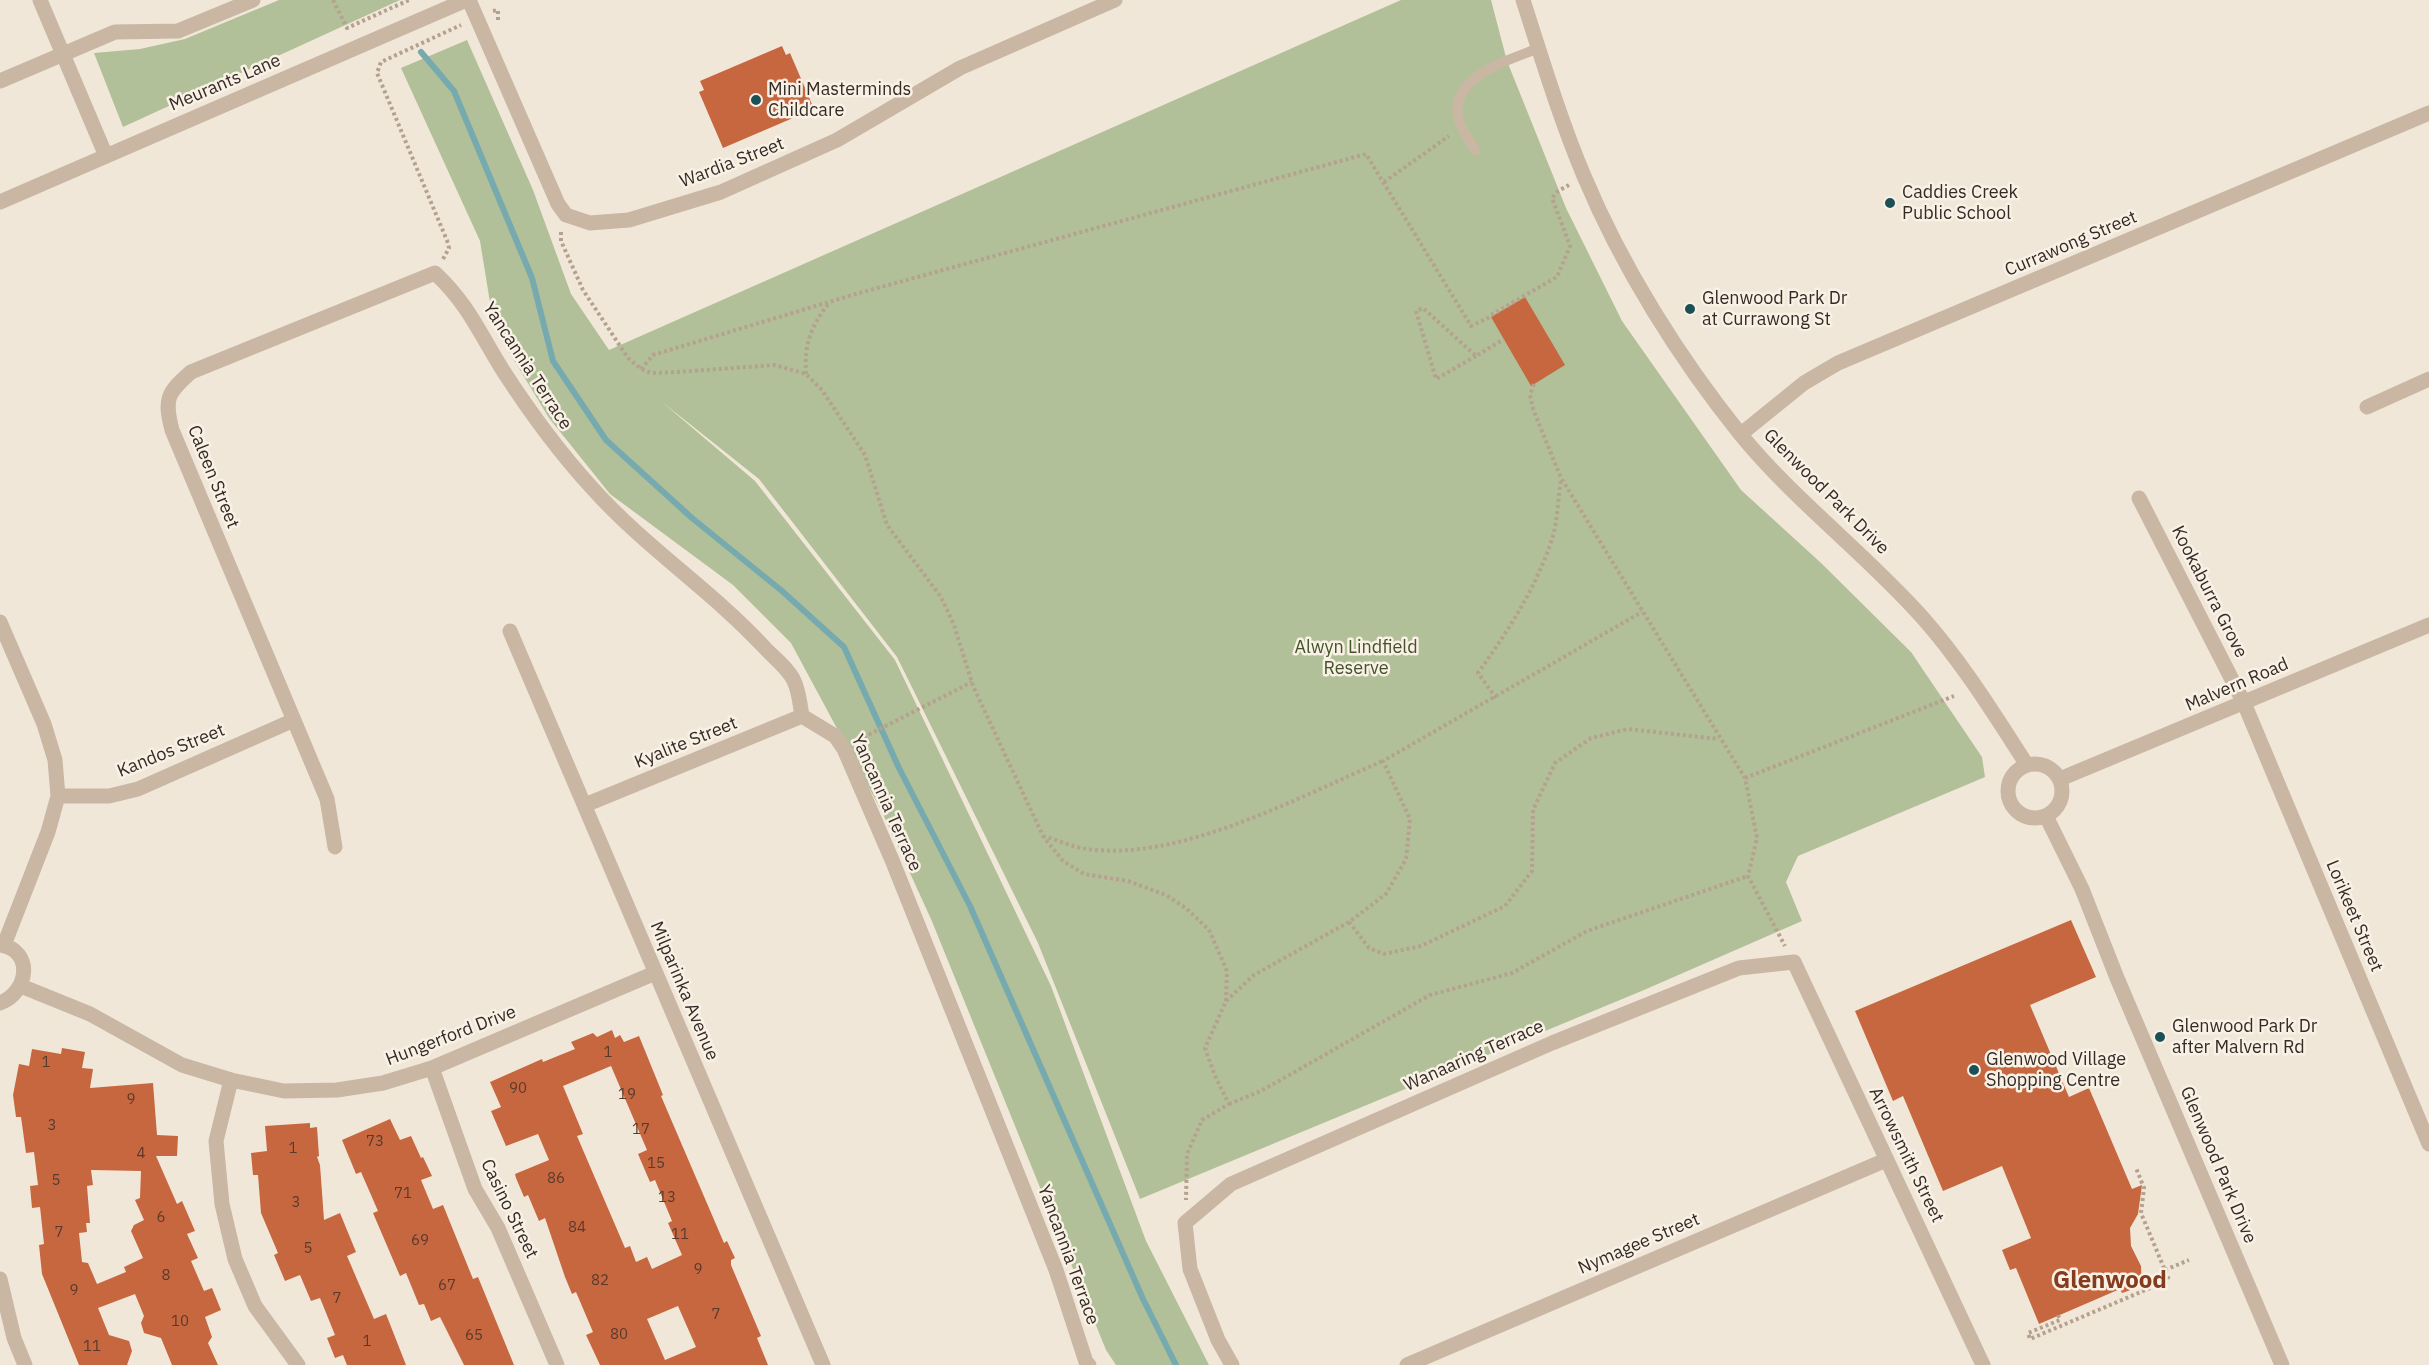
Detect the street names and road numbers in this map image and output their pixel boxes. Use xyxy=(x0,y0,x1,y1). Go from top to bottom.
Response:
street label: Meurants Lane xyxy=(166,50,284,116)
street label: Wardia Street xyxy=(677,133,787,193)
street label: Currawong Street xyxy=(2002,206,2140,282)
street label: Yancannia Terrace xyxy=(478,298,576,434)
street label: Caleen Street xyxy=(183,422,243,532)
street label: Glenwood Park Drive xyxy=(1759,425,1893,559)
street label: Kookaburra Grove xyxy=(2166,522,2252,662)
street label: Malvern Road xyxy=(2182,654,2292,716)
street label: Kyalite Street xyxy=(632,713,740,773)
street label: Kandos Street xyxy=(114,720,228,782)
street label: Yancannia Terrace xyxy=(846,731,926,875)
street label: Lorikeet Street xyxy=(2321,857,2387,975)
street label: Milparinka Avenue xyxy=(645,918,723,1064)
street label: Hungerford Drive xyxy=(383,1001,519,1071)
street label: Wanaaring Terrace xyxy=(1401,1016,1547,1096)
street label: Glenwood Park Drive xyxy=(2175,1083,2261,1247)
street label: Arrowsmith Street xyxy=(1864,1084,1948,1226)
street label: Casino Street xyxy=(476,1156,542,1262)
street label: Yancannia Terrace xyxy=(1033,1182,1103,1328)
street label: Nymagee Street xyxy=(1575,1209,1703,1279)

